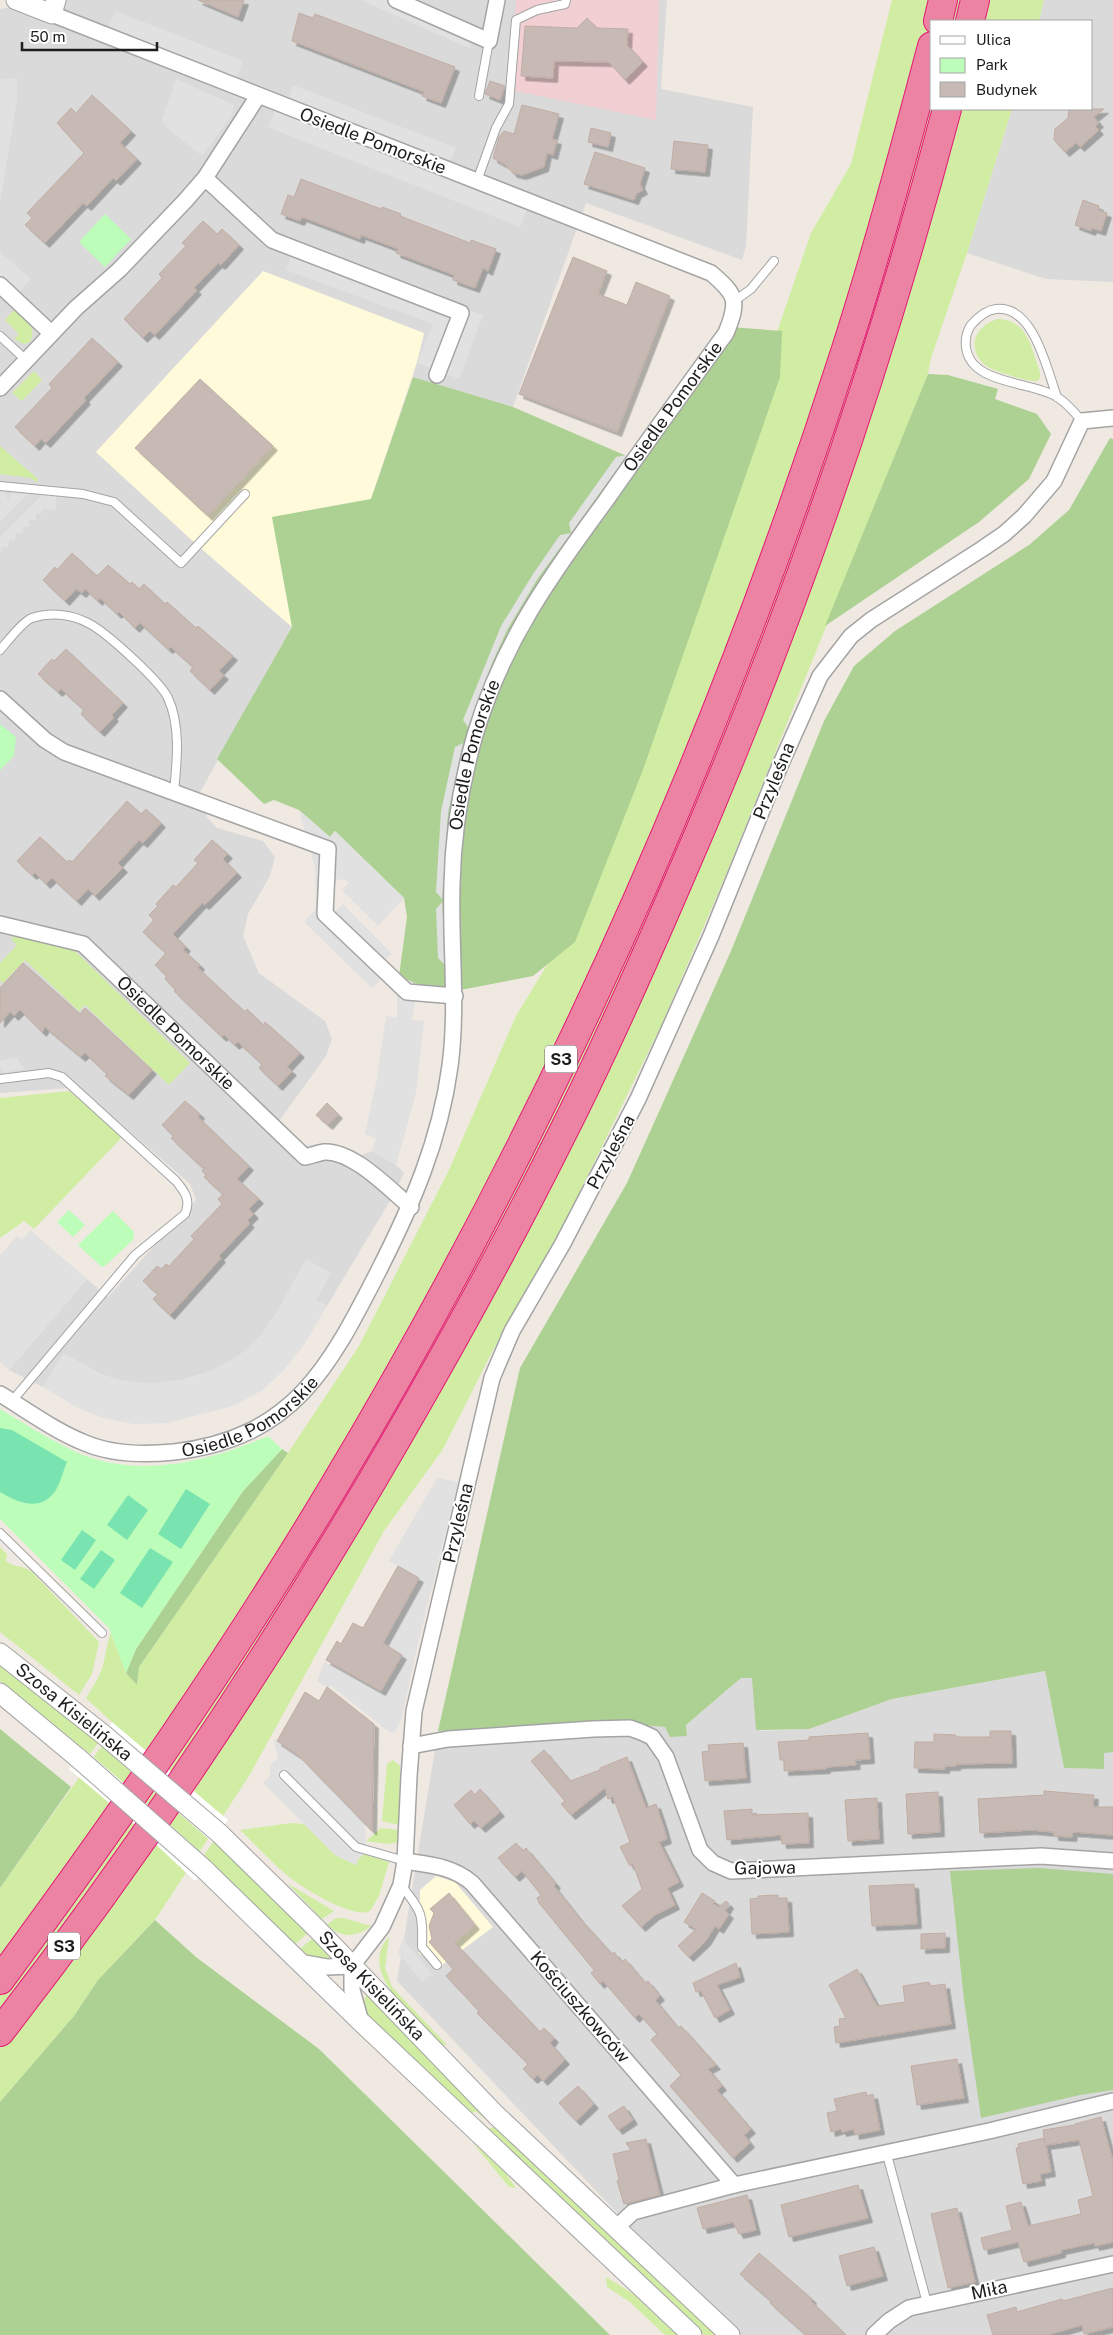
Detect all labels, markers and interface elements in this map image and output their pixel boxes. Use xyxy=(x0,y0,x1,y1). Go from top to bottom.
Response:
scale bar xyxy=(22,20,158,52)
legend xyxy=(930,20,1093,110)
text: 50 m xyxy=(30,28,65,45)
text: Ulica xyxy=(976,31,1011,48)
text: Park xyxy=(976,56,1008,73)
text: Budynek xyxy=(976,81,1037,98)
street label: Osiedle Pomorskie xyxy=(297,103,449,178)
street label: Osiedle Pomorskie xyxy=(619,337,726,475)
street label: Osiedle Pomorskie xyxy=(445,676,504,832)
street label: Przyleśna xyxy=(749,739,799,822)
street label: Osiedle Pomorskie xyxy=(113,971,239,1094)
road number: S3 xyxy=(545,1046,577,1072)
street label: Przyleśna xyxy=(582,1111,639,1193)
street label: Osiedle Pomorskie xyxy=(180,1372,322,1461)
street label: Przyleśna xyxy=(438,1481,477,1565)
street label: Szosa Kisielińska xyxy=(12,1658,137,1765)
street label: Gajowa xyxy=(734,1856,796,1879)
street label: Szosa Kisielińska xyxy=(315,1926,429,2045)
road number: S3 xyxy=(48,1932,80,1960)
street label: Kościuszkowców xyxy=(526,1947,634,2067)
street label: Miła xyxy=(969,2275,1009,2304)

